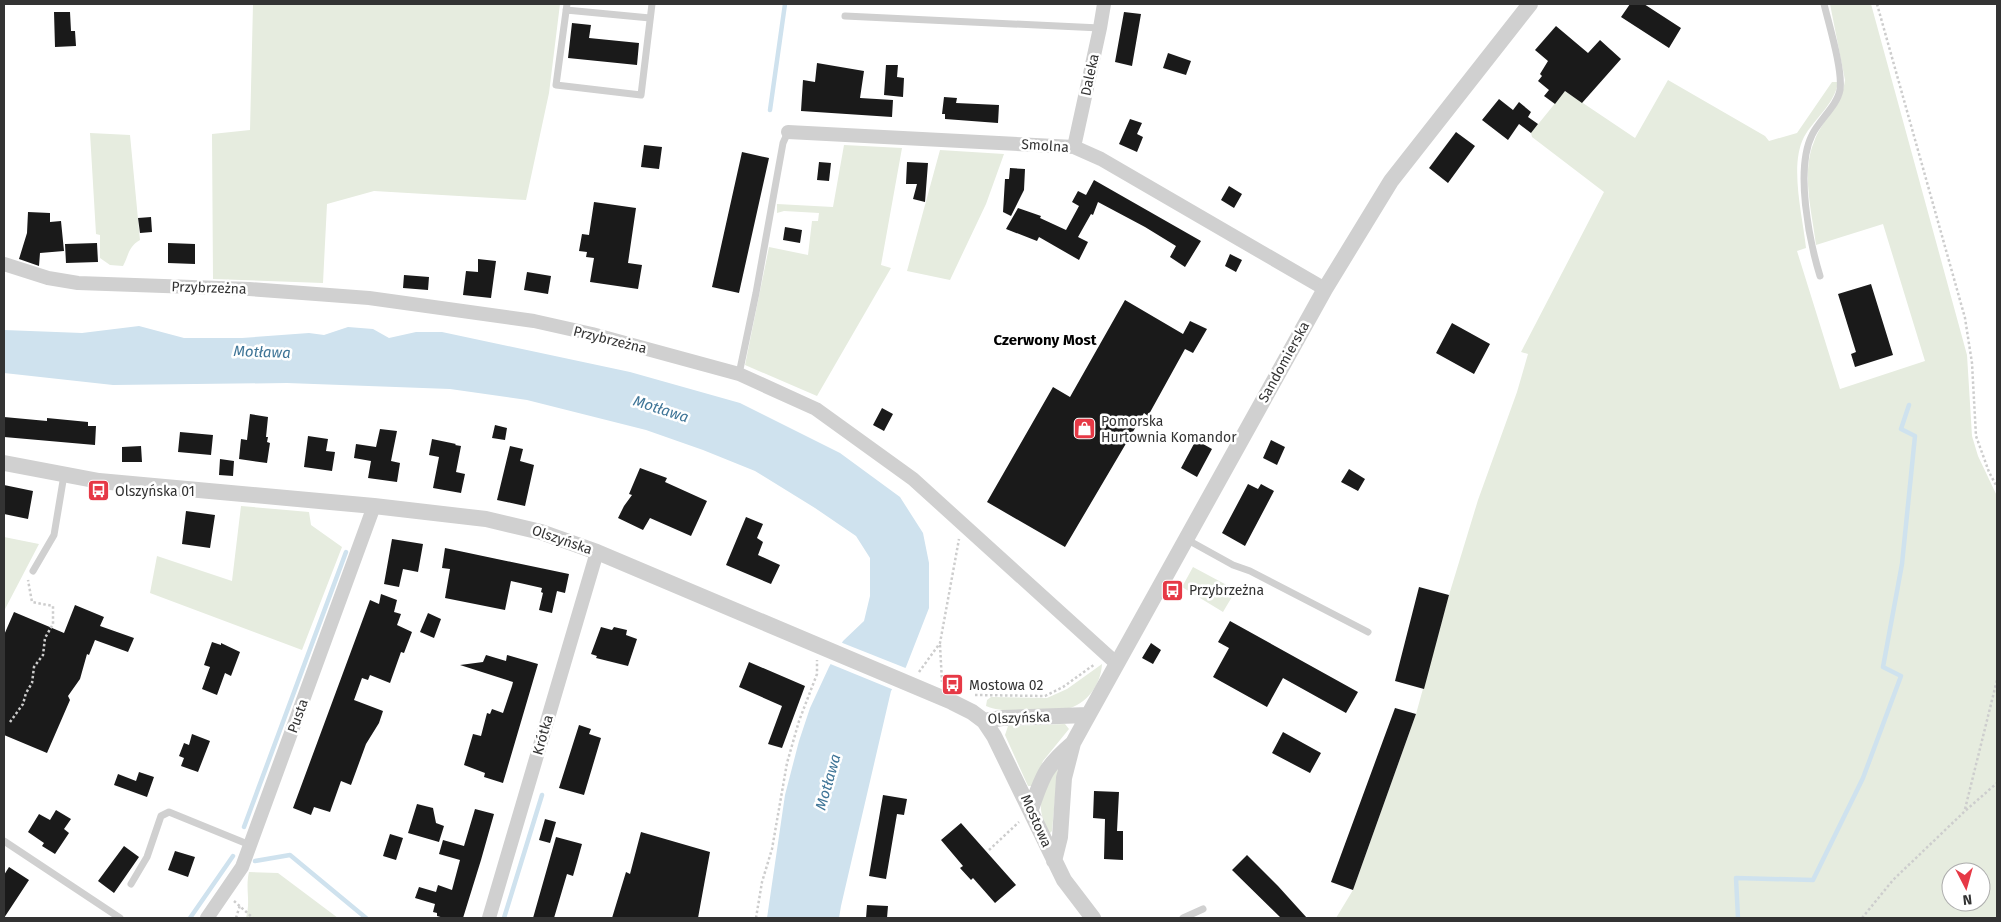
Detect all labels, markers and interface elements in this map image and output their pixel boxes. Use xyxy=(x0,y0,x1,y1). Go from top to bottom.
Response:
street label: Daleka xyxy=(1077,52,1103,98)
street label: Smolna xyxy=(1021,136,1069,156)
street label: Przybrzeżna xyxy=(171,278,247,298)
street label: Sandomierska xyxy=(1255,319,1313,405)
street label: Przybrzeżna xyxy=(571,323,649,357)
district label: Czerwony Most xyxy=(993,331,1097,349)
water label: Motława xyxy=(233,342,291,362)
water label: Motława xyxy=(631,392,691,426)
place label: Pomorska Hurtownia Komandor xyxy=(1101,413,1237,446)
shop icon: Pomorska Hurtownia Komandor xyxy=(1073,417,1097,441)
bus stop icon: Olszyńska 01 xyxy=(87,479,111,503)
place label: Olszyńska 01 xyxy=(115,483,195,500)
street label: Olszyńska xyxy=(530,522,594,558)
bus stop icon: Przybrzeżna xyxy=(1161,578,1185,602)
place label: Przybrzeżna xyxy=(1189,582,1264,599)
bus stop icon: Mostowa 02 xyxy=(941,673,965,697)
place label: Mostowa 02 xyxy=(969,677,1043,694)
street label: Pusta xyxy=(284,697,312,735)
street label: Olszyńska xyxy=(987,708,1051,728)
street label: Krótka xyxy=(529,713,557,757)
water label: Motława xyxy=(811,752,845,812)
street label: Mostowa xyxy=(1017,792,1055,850)
north arrow xyxy=(1941,862,1991,912)
text: N xyxy=(1962,890,1973,908)

